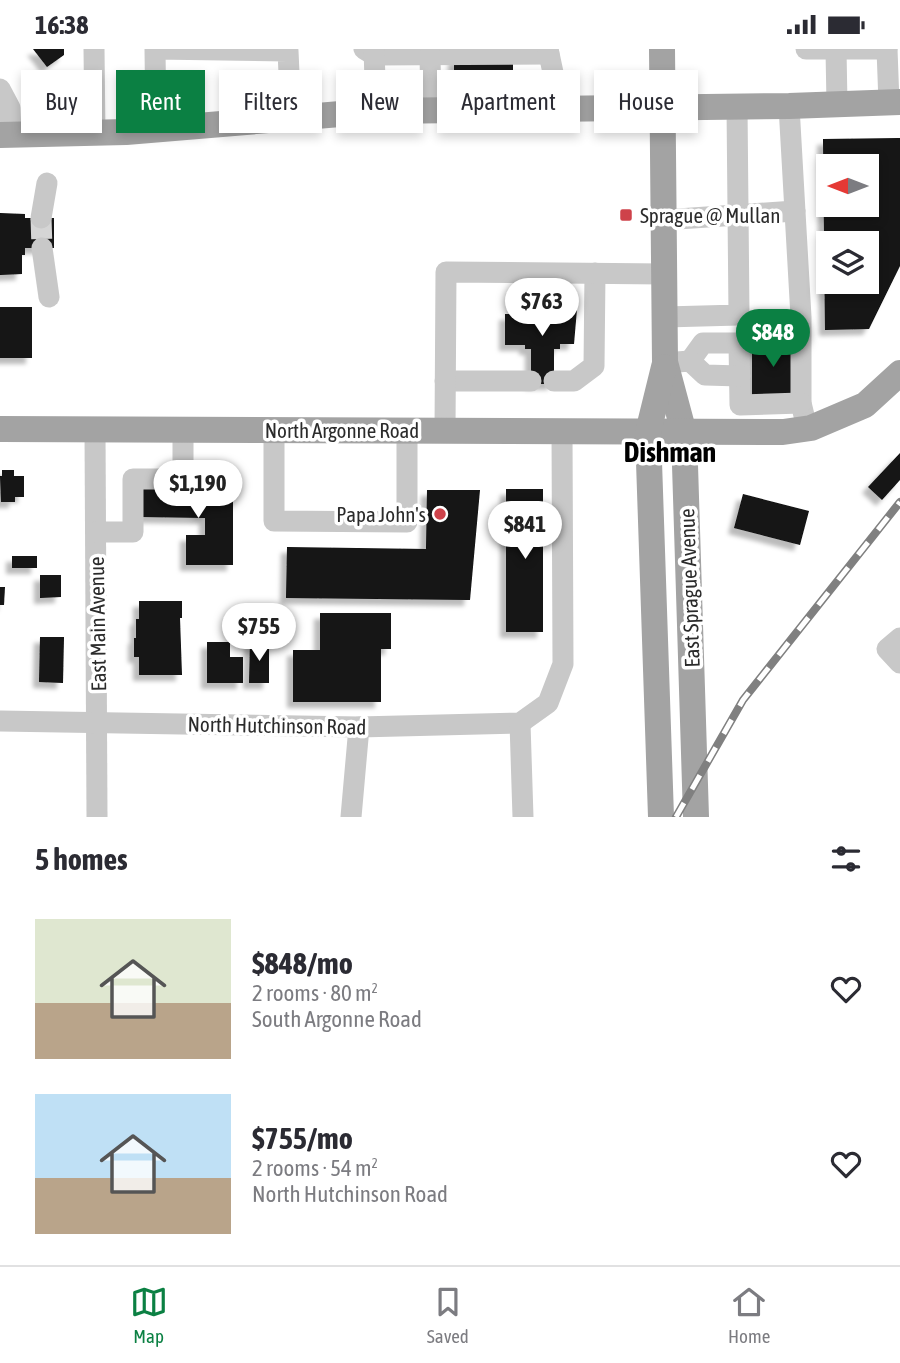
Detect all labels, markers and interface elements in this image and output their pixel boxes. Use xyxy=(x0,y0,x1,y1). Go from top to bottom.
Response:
text: 16:38 xyxy=(35,10,89,40)
chip: Buy xyxy=(21,70,102,133)
chip: Rent xyxy=(116,70,205,133)
chip: Filters xyxy=(219,70,322,133)
chip: New xyxy=(336,70,423,133)
chip: Apartment xyxy=(437,70,580,133)
chip: House xyxy=(594,70,698,133)
north arrow xyxy=(816,154,878,217)
map controls xyxy=(816,154,879,294)
place label: Sprague @ Mullan xyxy=(640,203,780,227)
marker: Sprague @ Mullan xyxy=(618,207,634,223)
button: layers xyxy=(816,231,879,294)
pin: $763 xyxy=(501,279,583,338)
text: $763 xyxy=(521,288,563,314)
pin: $848 xyxy=(732,309,814,369)
text: $848 xyxy=(752,319,794,345)
street label: North Argonne Road xyxy=(265,418,419,442)
district label: Dishman xyxy=(624,436,716,468)
pin: $1,190 xyxy=(141,461,255,520)
text: $1,190 xyxy=(170,470,227,496)
pin: $841 xyxy=(484,501,566,561)
place label: Papa John's xyxy=(336,502,426,526)
marker: Papa John's xyxy=(432,506,448,522)
street label: East Sprague Avenue xyxy=(674,508,704,668)
text: $841 xyxy=(504,511,546,537)
street label: East Main Avenue xyxy=(84,556,110,692)
pin: $755 xyxy=(218,603,300,663)
text: $755 xyxy=(238,613,280,639)
street label: North Hutchinson Road xyxy=(187,711,367,739)
icon: filters xyxy=(827,840,865,878)
text: 5 homes xyxy=(35,842,128,876)
text: $848/mo xyxy=(252,946,353,980)
icon: home xyxy=(91,947,175,1031)
icon: heart xyxy=(827,970,865,1008)
text: 2 rooms · 80 m² xyxy=(252,980,378,1006)
text: South Argonne Road xyxy=(252,1006,422,1032)
text: $755/mo xyxy=(252,1121,353,1155)
icon: home xyxy=(91,1122,175,1206)
icon: heart xyxy=(827,1145,865,1183)
text: 2 rooms · 54 m² xyxy=(252,1155,378,1181)
text: North Hutchinson Road xyxy=(252,1181,448,1207)
tab: Map xyxy=(130,1283,168,1347)
tab: Saved xyxy=(427,1283,469,1347)
tab: Home xyxy=(728,1283,770,1347)

